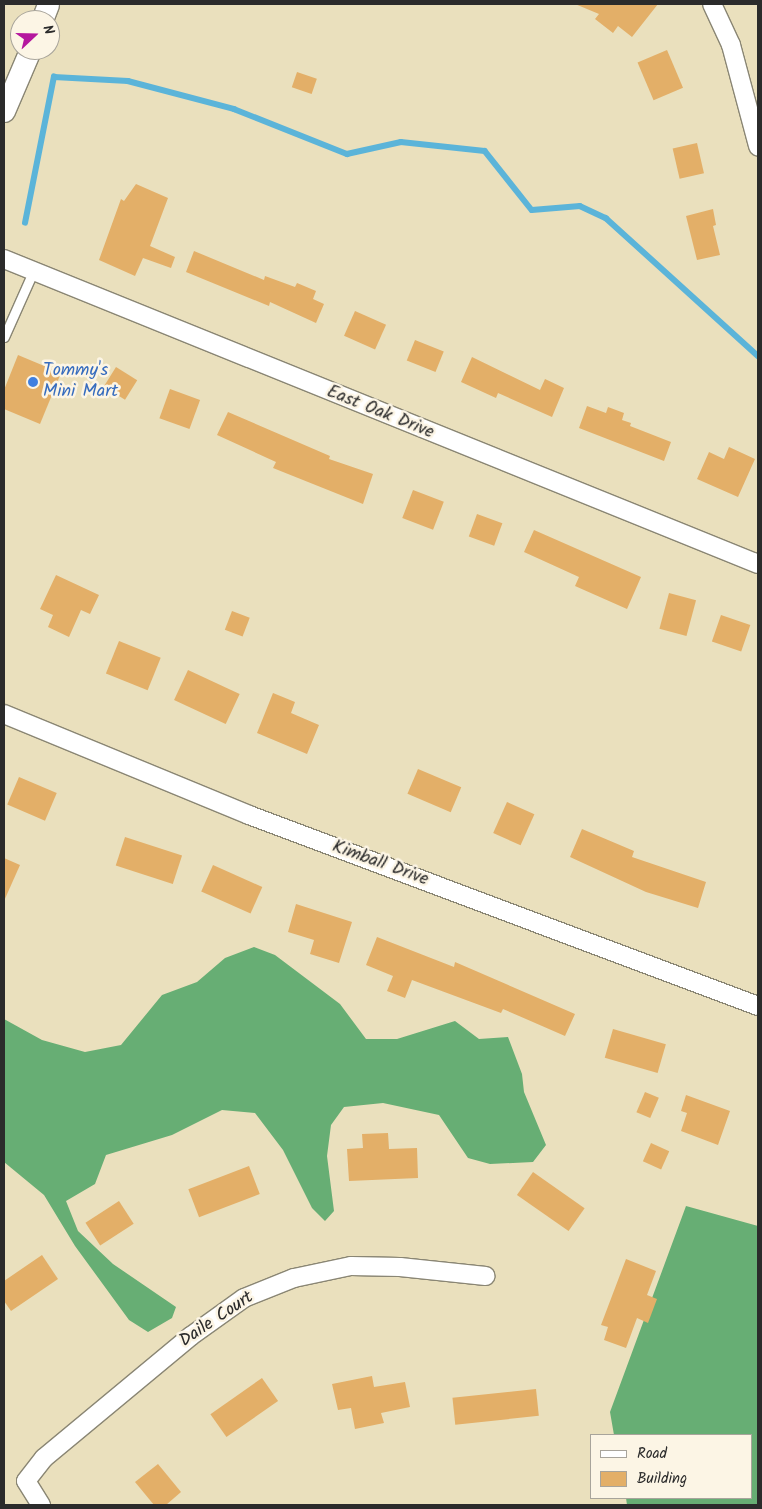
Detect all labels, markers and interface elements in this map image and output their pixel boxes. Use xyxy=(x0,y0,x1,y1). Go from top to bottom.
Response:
north arrow xyxy=(10,10,60,60)
text: N xyxy=(36,22,60,38)
place label: Tommy's Mini Mart xyxy=(43,361,118,404)
marker: Tommy's Mini Mart xyxy=(27,376,39,388)
street label: East Oak Drive xyxy=(323,382,437,444)
street label: Kimball Drive xyxy=(329,837,431,891)
street label: Daile Court xyxy=(176,1287,258,1353)
legend xyxy=(590,1434,752,1499)
text: Road xyxy=(637,1442,667,1466)
text: Building xyxy=(637,1467,687,1491)

